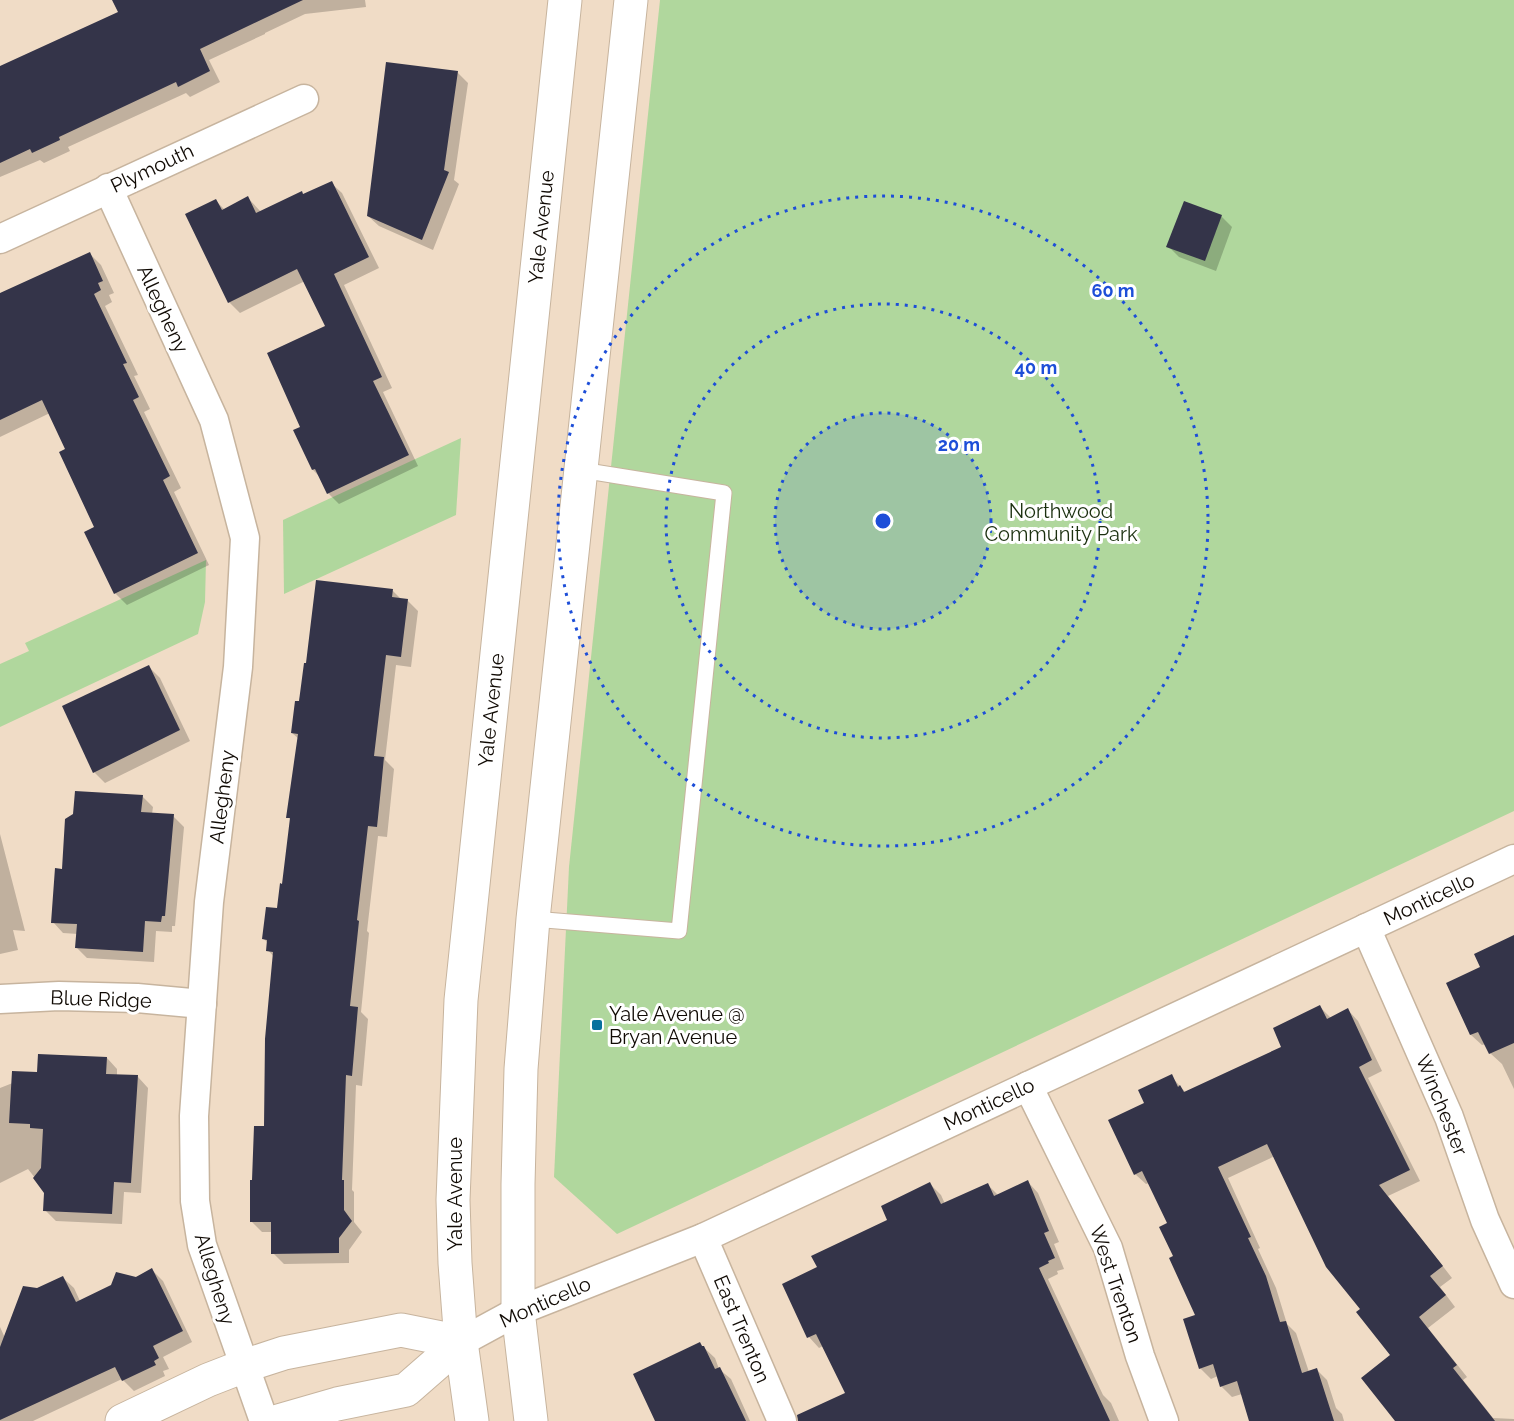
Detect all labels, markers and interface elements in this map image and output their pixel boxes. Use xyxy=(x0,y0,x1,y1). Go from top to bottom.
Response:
street label: Plymouth xyxy=(107,138,197,198)
street label: Yale Avenue xyxy=(523,169,559,285)
street label: Allegheny xyxy=(132,261,194,357)
text: 60 m xyxy=(1091,280,1135,301)
text: 40 m xyxy=(1015,357,1057,378)
text: 20 m xyxy=(938,434,980,455)
park label: Northwood Community Park xyxy=(984,499,1138,546)
centre of rings xyxy=(873,511,893,531)
street label: Yale Avenue xyxy=(473,652,509,768)
street label: Allegheny xyxy=(204,749,240,845)
street label: Monticello xyxy=(1380,868,1478,930)
street label: Blue Ridge xyxy=(50,985,152,1013)
place label: Yale Avenue @ Bryan Avenue xyxy=(609,1002,745,1049)
marker: Yale Avenue @ Bryan Avenue xyxy=(590,1018,604,1032)
street label: Winchester xyxy=(1411,1051,1473,1159)
street label: Monticello xyxy=(940,1073,1038,1135)
street label: Yale Avenue xyxy=(443,1137,467,1251)
street label: West Trenton xyxy=(1085,1222,1147,1346)
street label: Allegheny xyxy=(190,1230,240,1328)
street label: Monticello xyxy=(496,1271,594,1333)
street label: East Trenton xyxy=(709,1272,775,1386)

